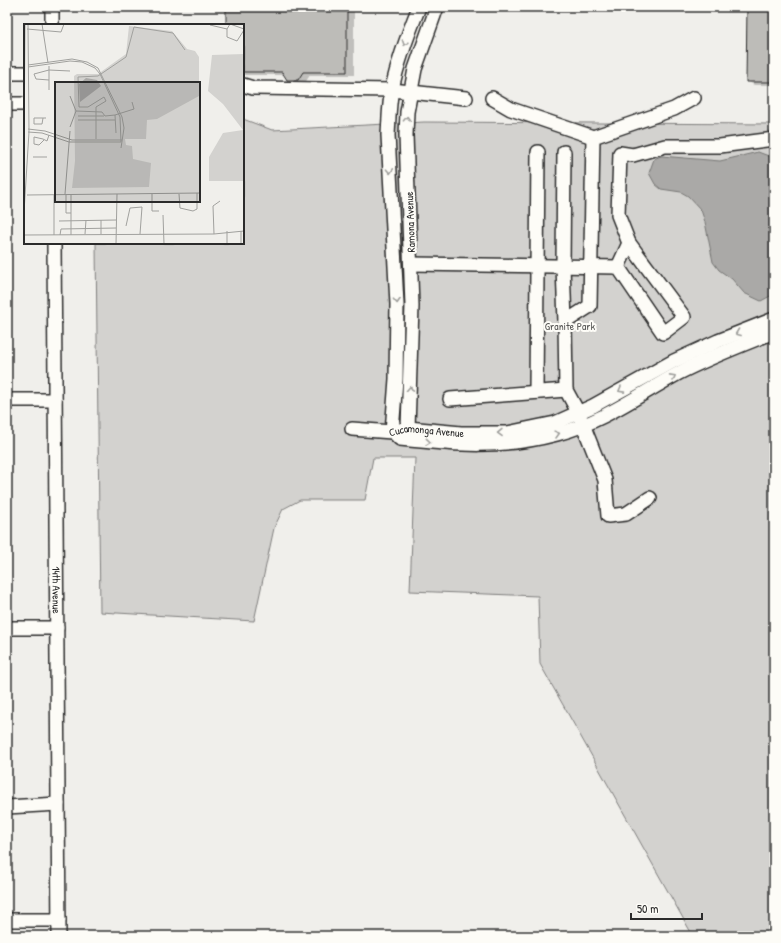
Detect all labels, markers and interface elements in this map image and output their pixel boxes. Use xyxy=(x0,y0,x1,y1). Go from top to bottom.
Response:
inset map xyxy=(24,24,244,244)
one-way arrow xyxy=(401,40,409,47)
one-way arrow xyxy=(402,116,411,122)
one-way arrow xyxy=(386,168,394,174)
street label: Ramona Avenue xyxy=(402,191,418,253)
one-way arrow xyxy=(393,298,401,304)
park label: Granite Park xyxy=(545,319,596,333)
one-way arrow xyxy=(734,328,741,336)
one-way arrow xyxy=(669,374,677,381)
one-way arrow xyxy=(406,386,414,392)
one-way arrow xyxy=(618,386,625,393)
street label: Cucamonga Avenue xyxy=(387,421,465,440)
one-way arrow xyxy=(497,429,503,437)
one-way arrow xyxy=(553,430,560,439)
one-way arrow xyxy=(425,437,431,446)
street label: 14th Avenue xyxy=(49,566,64,614)
scale bar xyxy=(631,895,702,921)
text: 50 m xyxy=(637,900,658,917)

